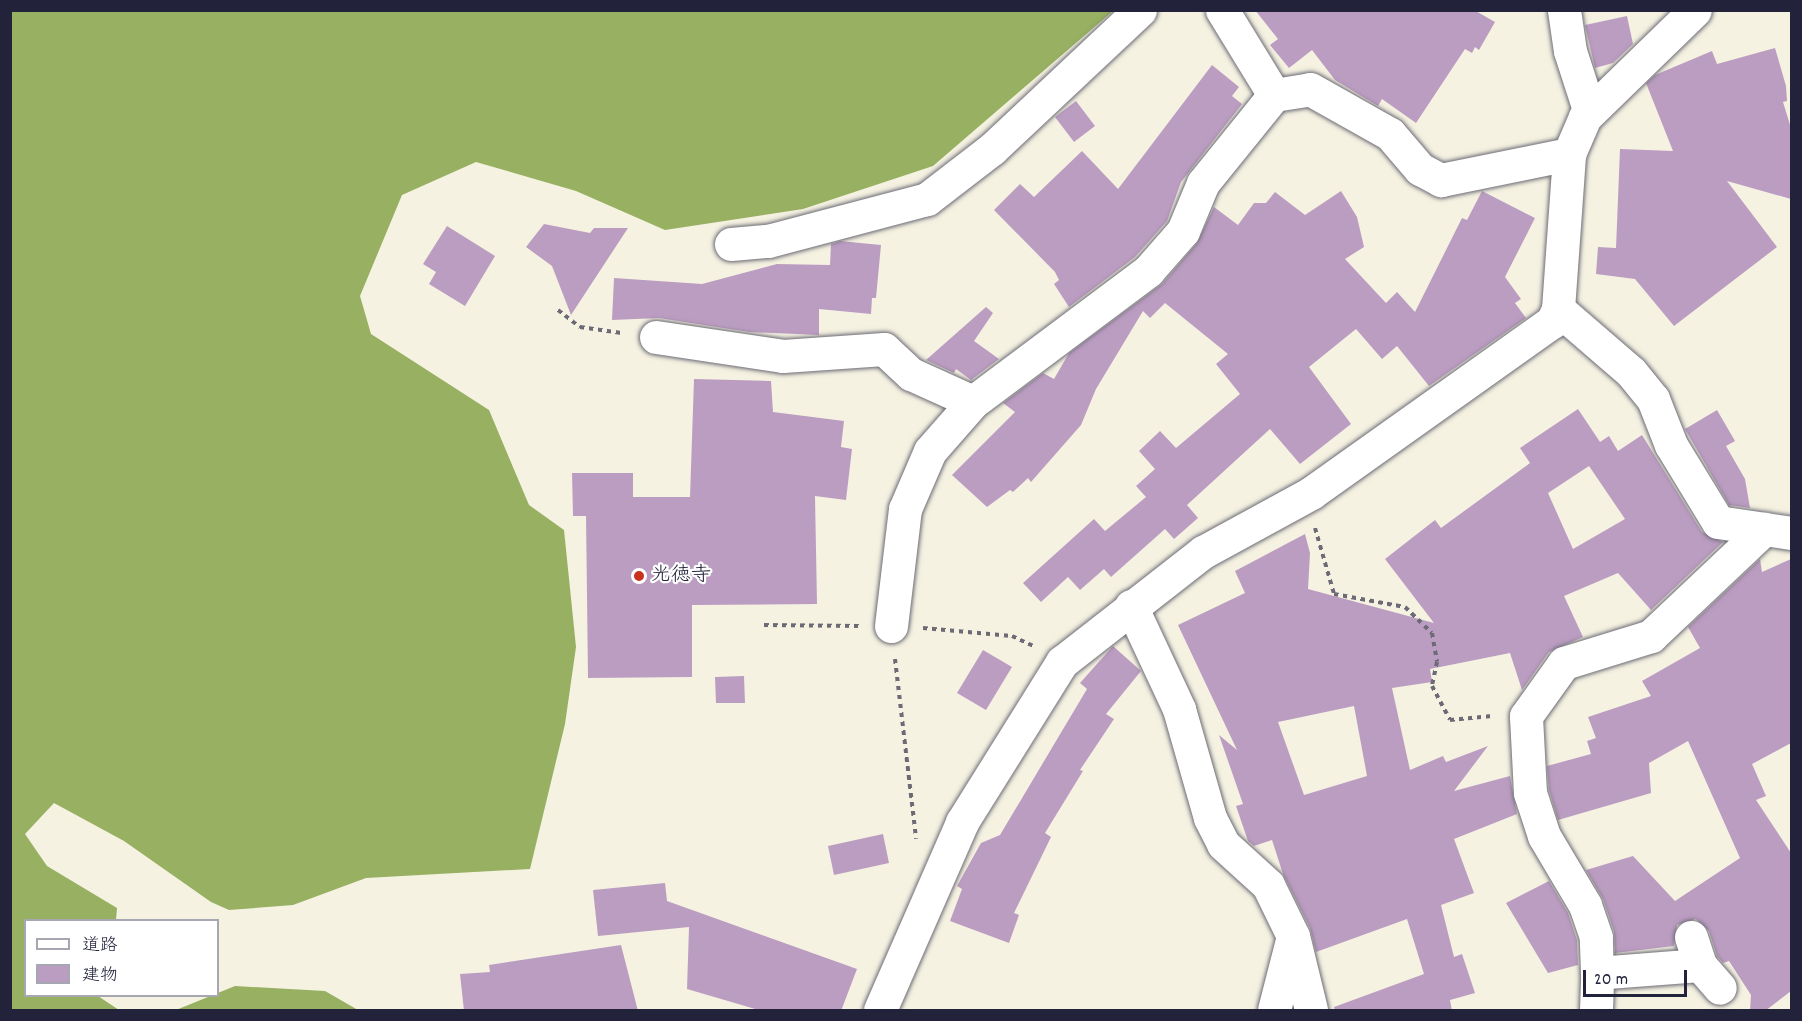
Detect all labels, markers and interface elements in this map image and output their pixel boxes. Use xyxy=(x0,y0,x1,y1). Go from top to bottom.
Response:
place label: 光徳寺 xyxy=(651,564,711,588)
marker: 光徳寺 xyxy=(632,569,646,583)
legend xyxy=(24,919,219,997)
text: 道路 xyxy=(82,934,118,959)
scale bar xyxy=(1586,958,1690,996)
text: 建物 xyxy=(82,964,118,989)
text: 20 m xyxy=(1594,968,1628,993)

